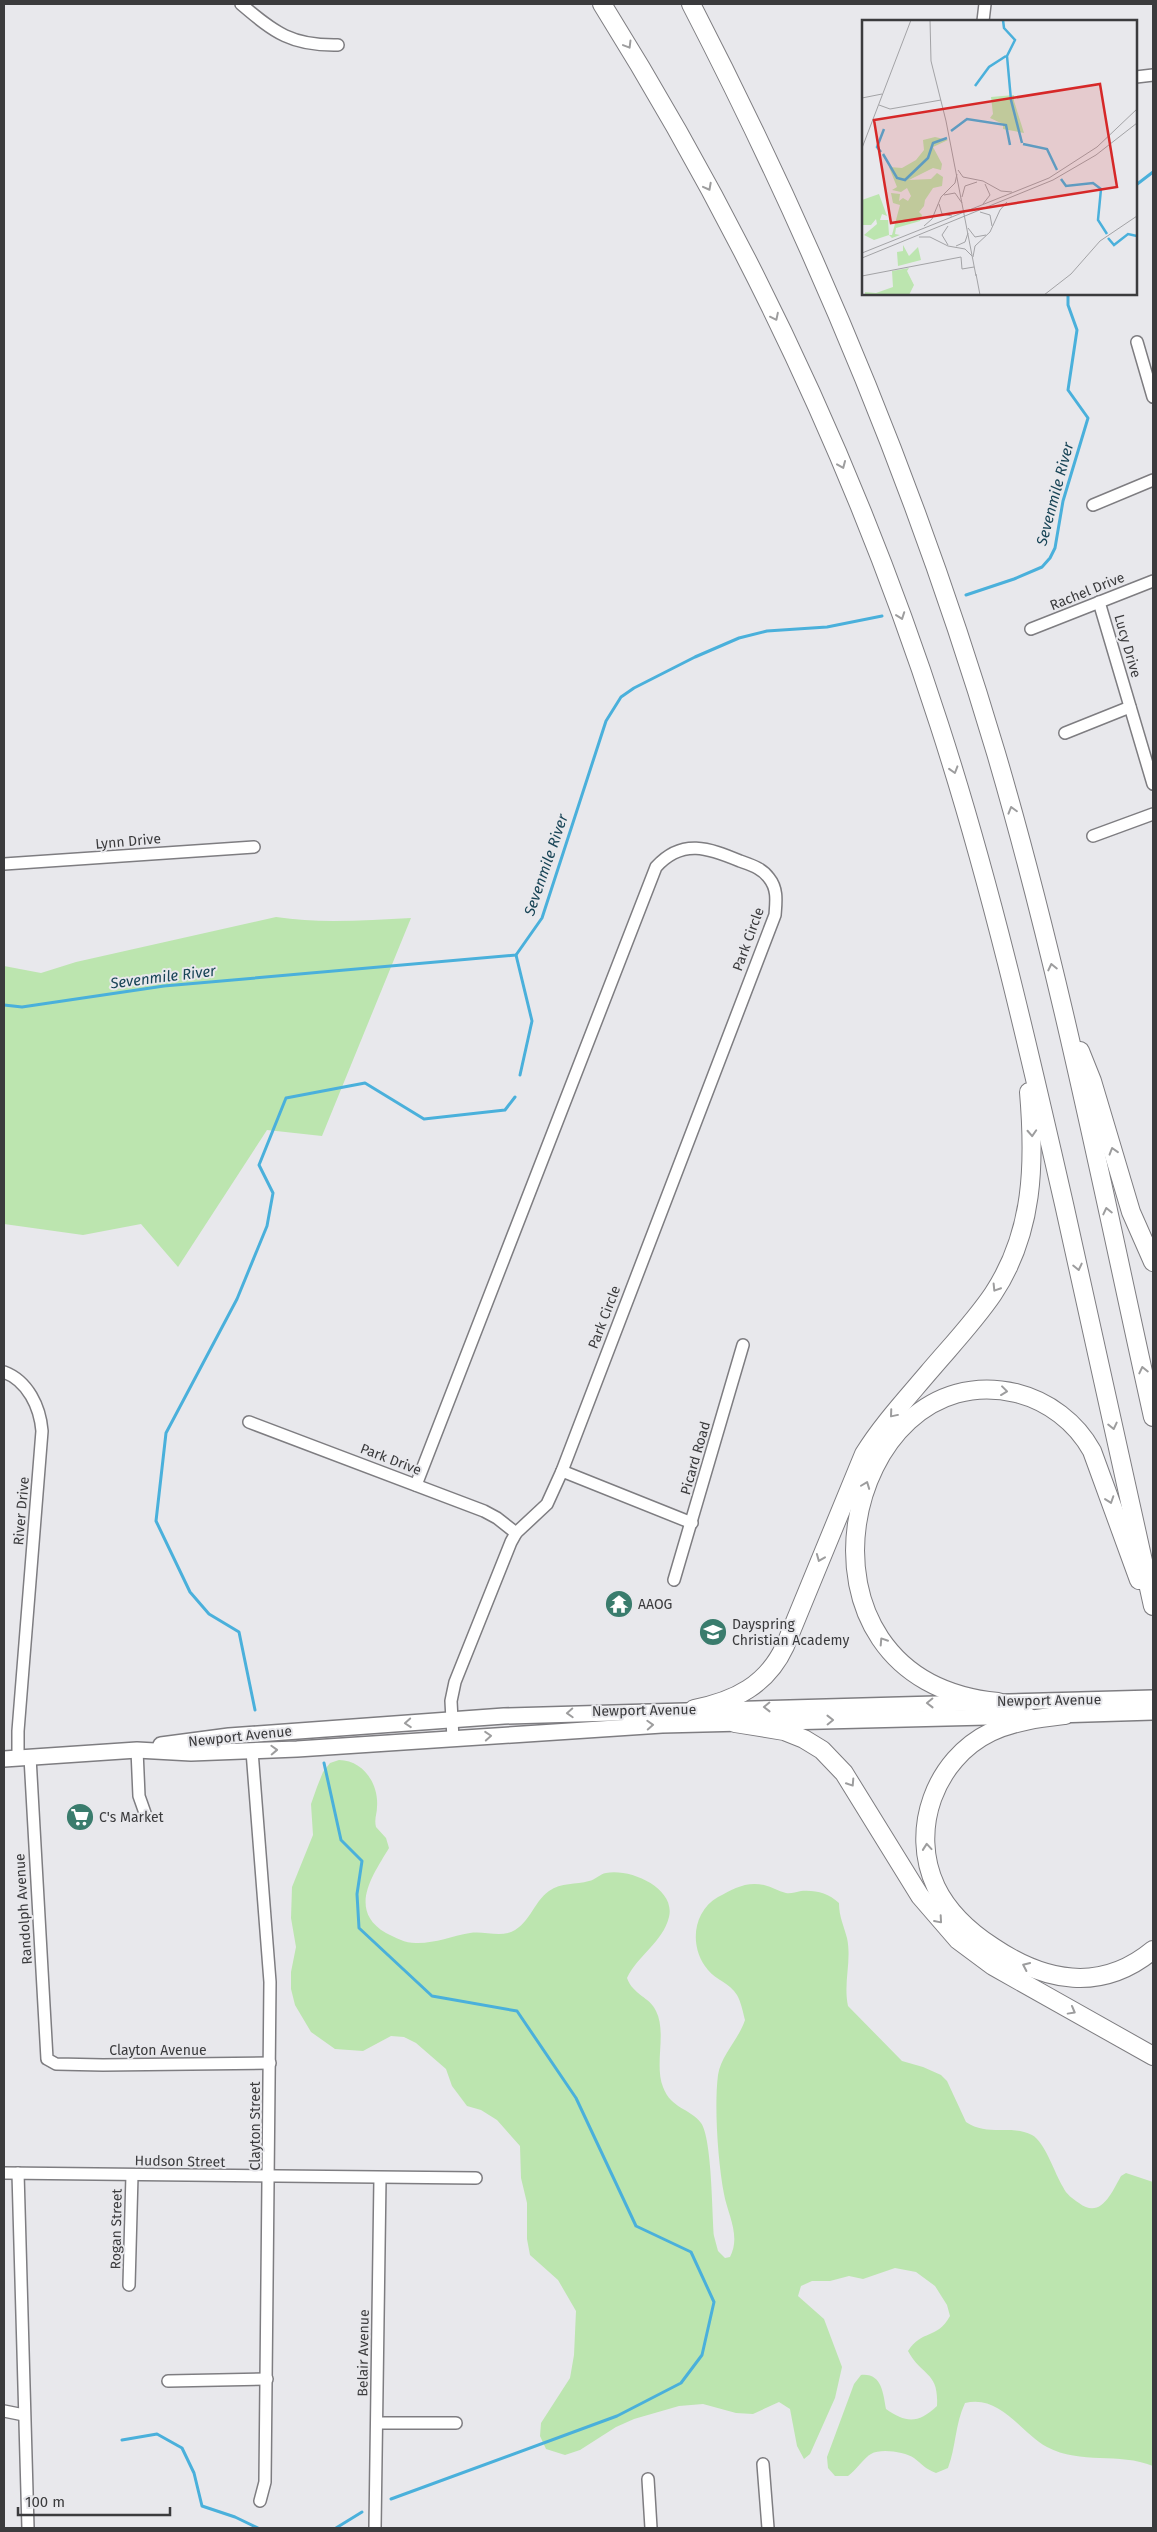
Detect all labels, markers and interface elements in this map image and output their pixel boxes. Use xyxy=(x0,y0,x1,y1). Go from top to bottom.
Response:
inset map xyxy=(862,20,1137,295)
one-way arrow xyxy=(621,40,631,49)
one-way arrow xyxy=(702,181,712,190)
one-way arrow xyxy=(768,312,779,321)
water label: Sevenmile River xyxy=(1032,439,1078,549)
one-way arrow xyxy=(835,460,846,469)
street label: Rachel Drive xyxy=(1047,569,1127,614)
one-way arrow xyxy=(895,611,905,620)
street label: Lucy Drive xyxy=(1110,613,1145,680)
one-way arrow xyxy=(948,765,958,774)
one-way arrow xyxy=(1007,806,1018,814)
water label: Sevenmile River xyxy=(520,811,572,919)
street label: Lynn Drive xyxy=(95,830,162,853)
street label: Park Circle xyxy=(729,905,768,973)
water label: Sevenmile River xyxy=(108,961,218,993)
one-way arrow xyxy=(1047,963,1058,972)
one-way arrow xyxy=(1027,1129,1038,1137)
one-way arrow xyxy=(1109,1147,1119,1156)
one-way arrow xyxy=(1102,1207,1113,1216)
one-way arrow xyxy=(1072,1263,1083,1272)
street label: Park Circle xyxy=(585,1283,624,1351)
one-way arrow xyxy=(993,1283,1002,1292)
one-way arrow xyxy=(1138,1365,1149,1374)
one-way arrow xyxy=(999,1386,1008,1396)
one-way arrow xyxy=(891,1408,899,1417)
street label: Picard Road xyxy=(677,1419,714,1497)
one-way arrow xyxy=(1107,1421,1118,1430)
street label: Park Drive xyxy=(358,1440,424,1479)
street label: River Drive xyxy=(10,1476,33,1546)
one-way arrow xyxy=(860,1481,871,1490)
one-way arrow xyxy=(1104,1495,1114,1504)
one-way arrow xyxy=(816,1553,827,1562)
temple icon: AAOG xyxy=(604,1589,634,1619)
place label: AAOG xyxy=(638,1596,672,1613)
place label: Dayspring Christian Academy xyxy=(732,1616,849,1649)
school or university icon: Dayspring Christian Academy xyxy=(698,1617,728,1647)
one-way arrow xyxy=(879,1637,889,1646)
street label: Newport Avenue xyxy=(997,1691,1101,1710)
one-way arrow xyxy=(925,1698,933,1709)
street label: Newport Avenue xyxy=(592,1701,696,1720)
one-way arrow xyxy=(763,1702,771,1713)
one-way arrow xyxy=(565,1707,573,1718)
one-way arrow xyxy=(826,1715,834,1726)
one-way arrow xyxy=(403,1717,411,1728)
one-way arrow xyxy=(647,1720,655,1731)
street label: Newport Avenue xyxy=(187,1723,293,1750)
one-way arrow xyxy=(484,1731,492,1742)
one-way arrow xyxy=(270,1745,278,1755)
one-way arrow xyxy=(845,1778,854,1787)
supermarket icon: C's Market xyxy=(65,1802,95,1832)
place label: C's Market xyxy=(99,1809,165,1826)
one-way arrow xyxy=(921,1843,932,1851)
street label: Randolph Avenue xyxy=(11,1853,36,1965)
one-way arrow xyxy=(933,1914,942,1923)
one-way arrow xyxy=(1022,1962,1031,1972)
one-way arrow xyxy=(1067,2004,1076,2014)
street label: Clayton Avenue xyxy=(109,2042,207,2059)
street label: Clayton Street xyxy=(247,2081,264,2170)
street label: Hudson Street xyxy=(135,2152,226,2171)
street label: Rogan Street xyxy=(107,2187,126,2270)
street label: Belair Avenue xyxy=(354,2309,373,2397)
scale bar xyxy=(18,2484,170,2516)
text: 100 m xyxy=(25,2493,65,2511)

